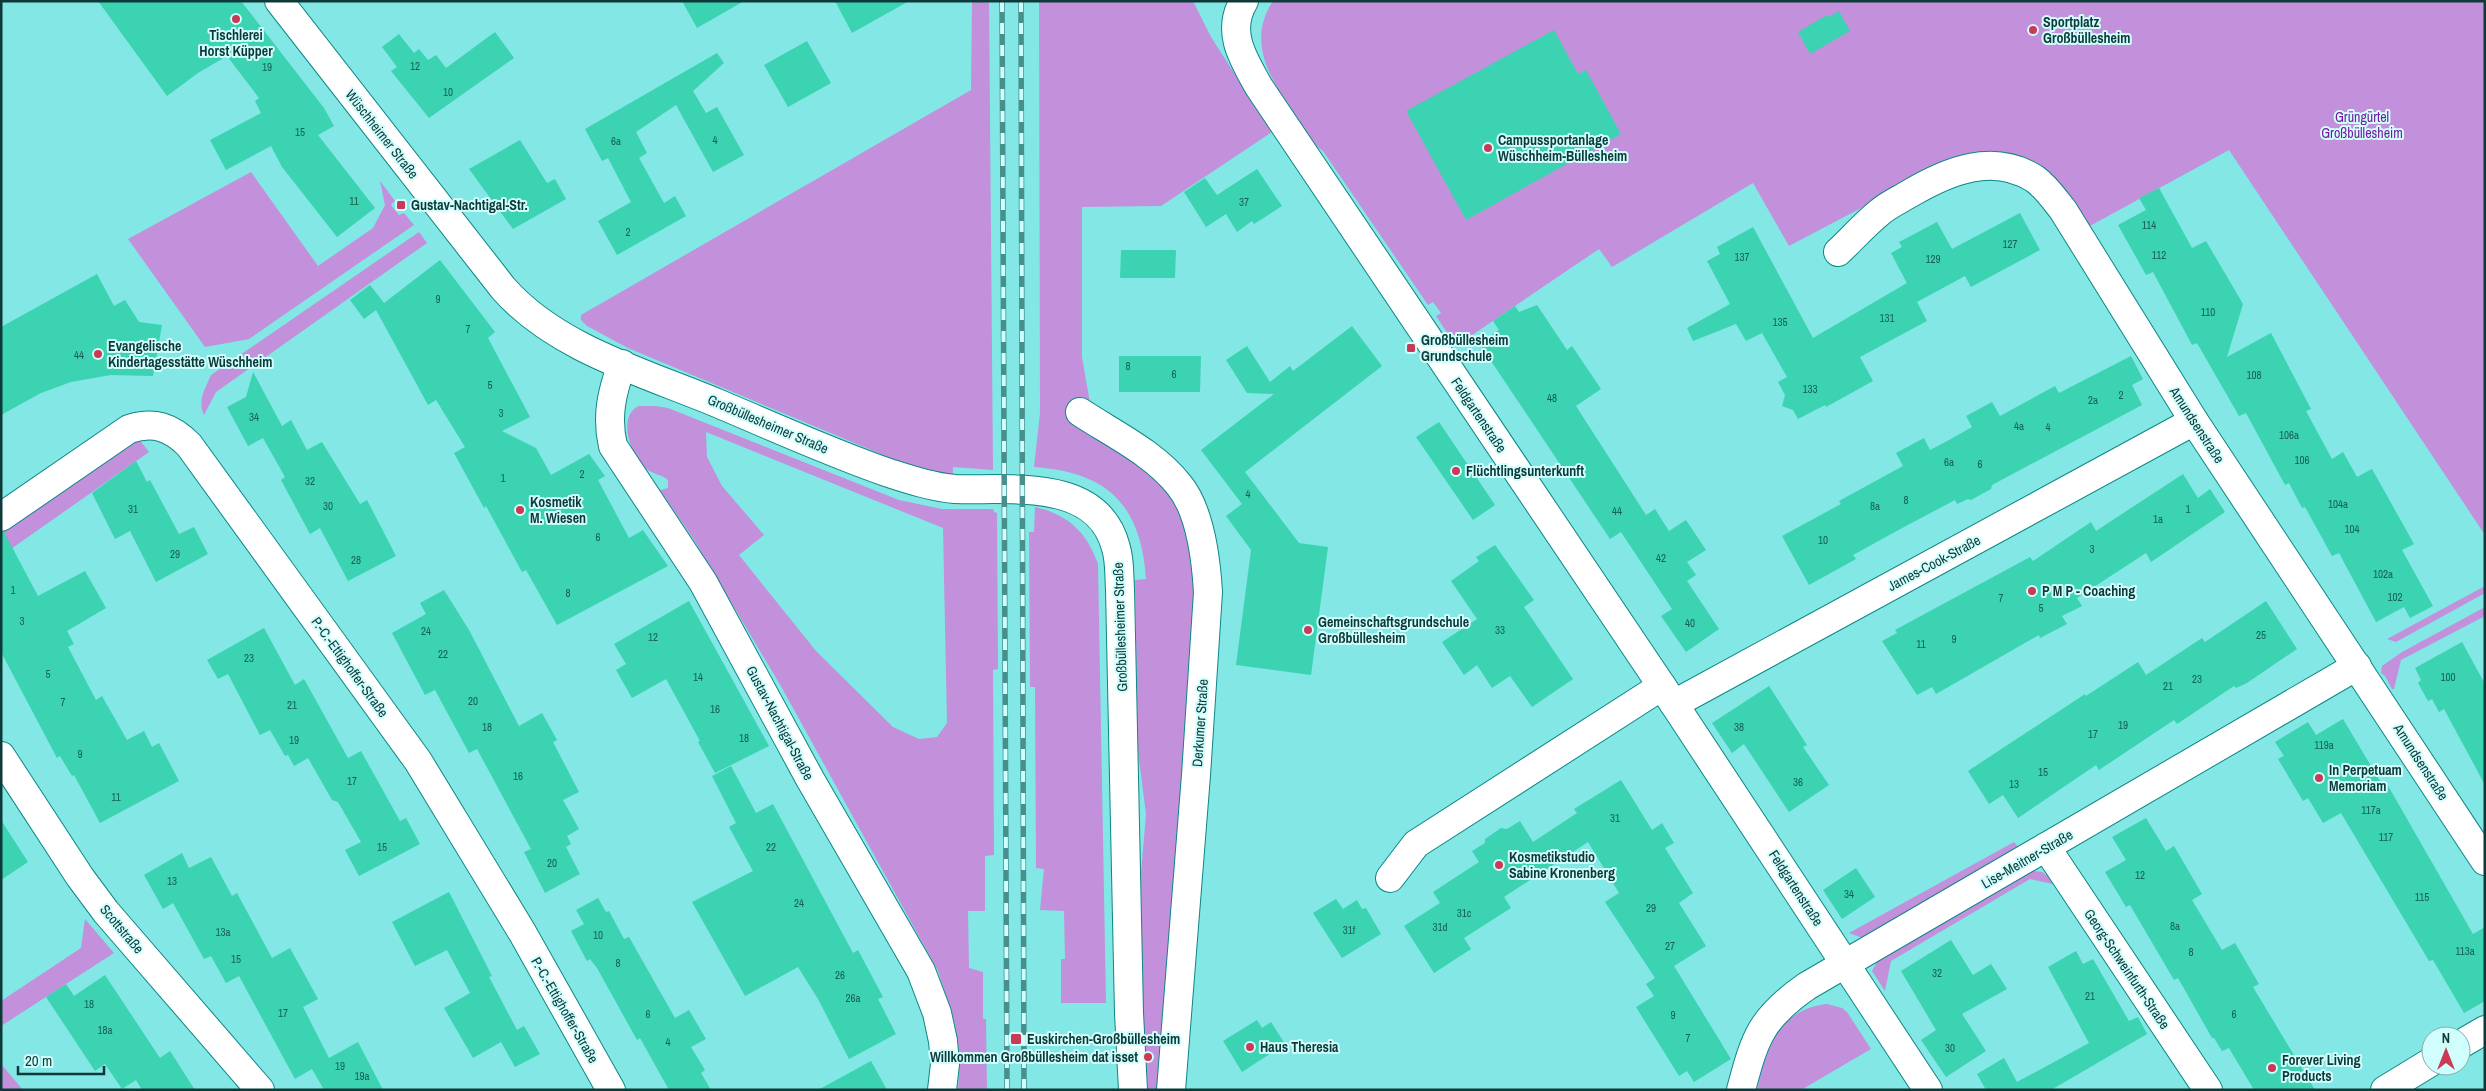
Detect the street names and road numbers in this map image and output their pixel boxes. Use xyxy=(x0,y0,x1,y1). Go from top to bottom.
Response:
street label: Wüschheimer Straße xyxy=(342,86,422,182)
street label: Feldgartenstraße xyxy=(1447,374,1511,456)
street label: Amundsenstraße xyxy=(2165,383,2228,467)
street label: Großbüllesheimer Straße xyxy=(705,390,831,458)
street label: James-Cook-Straße xyxy=(1884,531,1984,595)
street label: Großbüllesheimer Straße xyxy=(1109,562,1131,692)
street label: P.-C.-Ettighoffer-Straße xyxy=(308,613,392,721)
street label: Gustav-Nachtigal-Straße xyxy=(742,663,818,783)
street label: Derkumer Straße xyxy=(1188,678,1212,768)
street label: Amundsenstraße xyxy=(2389,720,2452,804)
street label: Lise-Meitner-Straße xyxy=(1978,826,2076,892)
street label: Feldgartenstraße xyxy=(1765,847,1827,929)
street label: Scottstraße xyxy=(96,901,148,957)
street label: Georg-Schweinfurth-Straße xyxy=(2080,906,2174,1032)
street label: P.-C.-Ettighoffer-Straße xyxy=(527,954,603,1066)

